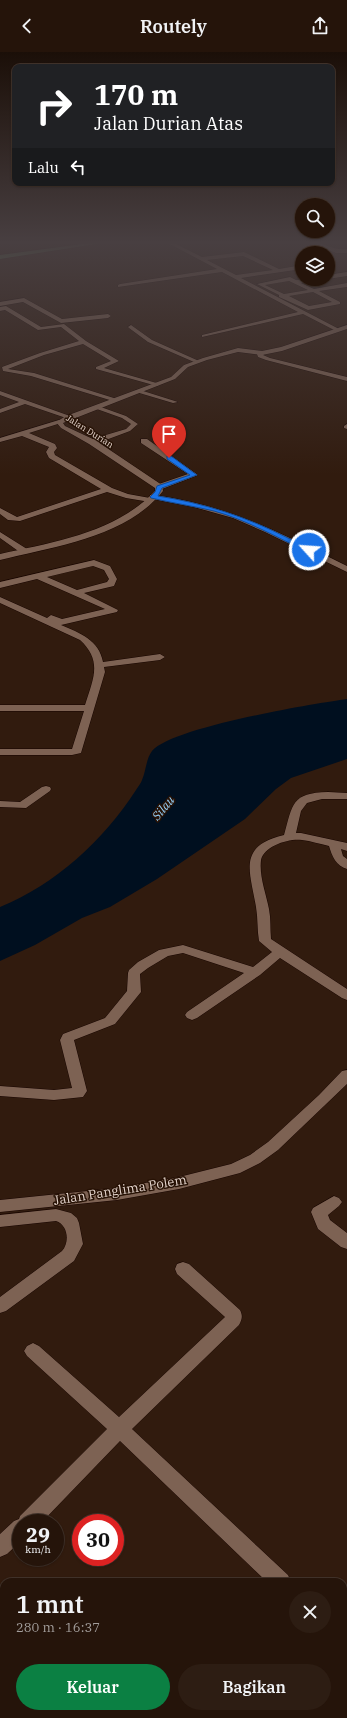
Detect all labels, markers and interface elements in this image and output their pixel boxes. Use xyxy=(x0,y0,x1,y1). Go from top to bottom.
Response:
icon: back xyxy=(16,15,38,37)
text: Routely xyxy=(140,15,207,38)
icon: share xyxy=(309,15,331,37)
text: 170 m xyxy=(94,76,178,113)
icon: right xyxy=(28,80,80,132)
text: Jalan Durian Atas xyxy=(94,112,243,135)
icon: left xyxy=(67,156,89,178)
text: Lalu xyxy=(28,158,59,177)
map controls xyxy=(295,198,335,286)
button: search xyxy=(295,198,335,238)
button: layers xyxy=(295,246,335,286)
street label: Jalan Durian xyxy=(64,412,116,450)
pin xyxy=(152,417,186,458)
icon: arrive xyxy=(158,423,180,445)
position arrow xyxy=(288,529,330,571)
water label: Silau xyxy=(148,793,177,824)
street label: Jalan Panglima Polem xyxy=(52,1171,188,1209)
speed limit sign: 30 xyxy=(72,1514,124,1566)
text: 29 xyxy=(26,1521,50,1548)
text: km/h xyxy=(25,1543,51,1556)
text: 1 mnt xyxy=(16,1588,84,1620)
button: close xyxy=(289,1591,331,1633)
text: 280 m · 16:37 xyxy=(16,1619,100,1636)
button: Keluar xyxy=(16,1664,170,1710)
button: Bagikan xyxy=(178,1664,331,1710)

